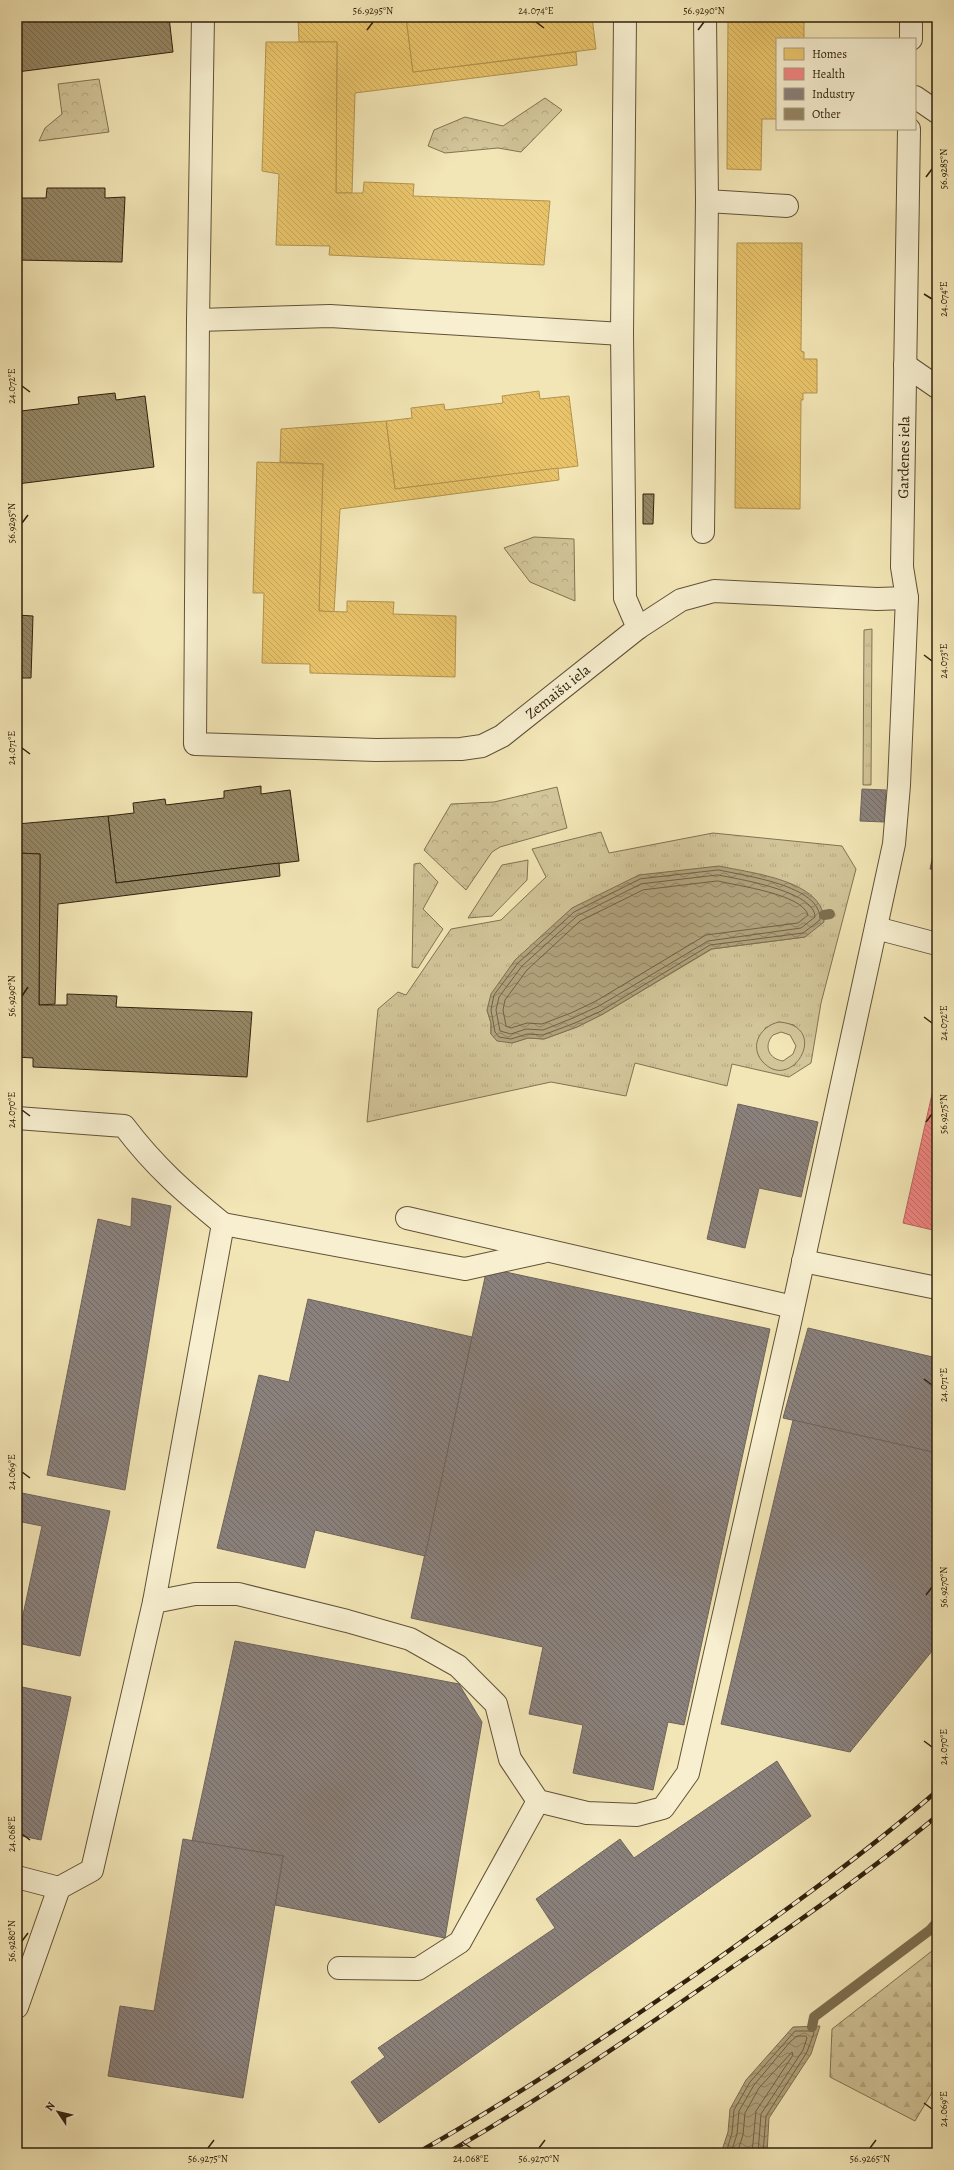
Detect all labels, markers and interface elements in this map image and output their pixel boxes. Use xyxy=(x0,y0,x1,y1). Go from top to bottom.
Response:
text: 56.9295°N xyxy=(353,4,393,17)
text: 24.074°E xyxy=(518,4,554,17)
text: 56.9290°N xyxy=(683,4,725,17)
legend xyxy=(776,38,916,130)
text: Homes xyxy=(812,46,847,62)
text: Health xyxy=(812,66,846,82)
text: Industry xyxy=(812,86,855,102)
text: Other xyxy=(812,106,841,122)
text: 56.9285°N xyxy=(937,149,950,189)
text: 24.074°E xyxy=(937,281,950,317)
text: 24.072°E xyxy=(5,368,18,404)
street label: Gardenes iela xyxy=(893,416,914,499)
text: 56.9295°N xyxy=(5,503,18,543)
text: 24.073°E xyxy=(937,643,950,678)
street label: Zemaišu iela xyxy=(521,660,594,724)
text: 24.071°E xyxy=(5,731,18,765)
text: 56.9290°N xyxy=(5,975,18,1017)
text: 24.072°E xyxy=(937,1005,950,1041)
text: 24.070°E xyxy=(5,1092,18,1128)
text: 56.9275°N xyxy=(937,1094,950,1134)
text: 24.071°E xyxy=(937,1368,950,1402)
text: 24.069°E xyxy=(5,1454,18,1490)
text: 56.9270°N xyxy=(937,1566,950,1608)
text: 24.070°E xyxy=(937,1729,950,1765)
text: 24.068°E xyxy=(5,1816,18,1852)
text: 56.9280°N xyxy=(5,1920,18,1962)
text: 24.069°E xyxy=(937,2091,950,2127)
north arrow xyxy=(38,2092,78,2132)
text: N xyxy=(42,2099,59,2114)
text: 56.9275°N xyxy=(188,2152,228,2165)
text: 24.068°E xyxy=(453,2152,489,2165)
text: 56.9270°N xyxy=(518,2152,560,2165)
text: 56.9265°N xyxy=(850,2152,890,2165)

